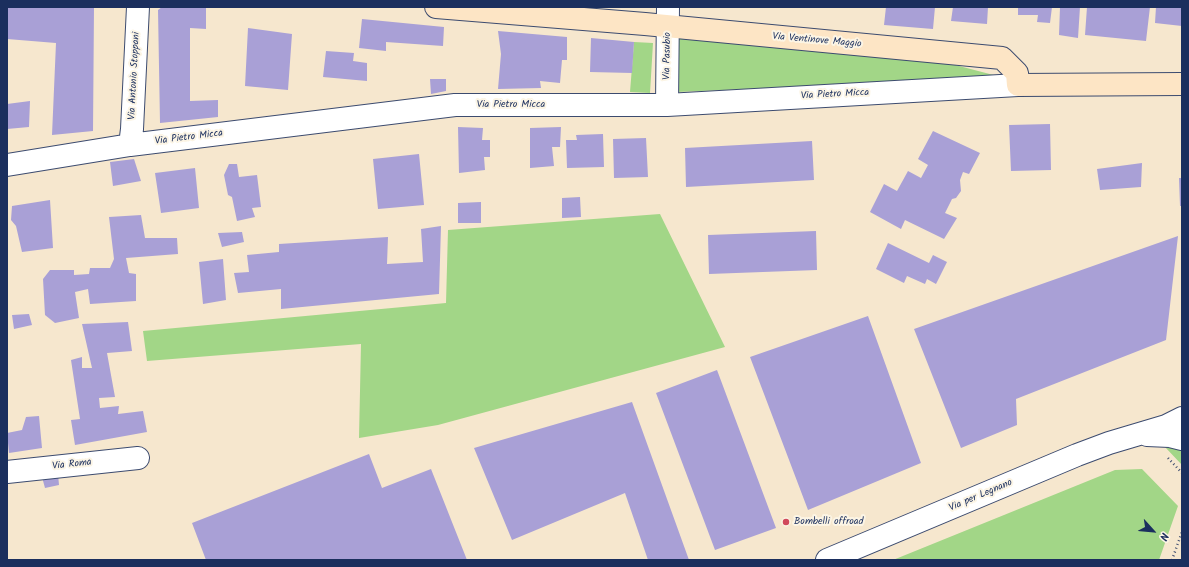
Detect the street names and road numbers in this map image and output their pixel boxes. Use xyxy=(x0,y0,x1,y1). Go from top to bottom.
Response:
street label: Via Ventinove Maggio xyxy=(772,31,862,51)
street label: Via Antonio Stoppani xyxy=(127,32,143,120)
street label: Via Pasubio xyxy=(662,32,674,80)
street label: Via Pietro Micca xyxy=(801,87,869,103)
street label: Via Pietro Micca xyxy=(477,99,545,111)
street label: Via Pietro Micca xyxy=(154,128,224,148)
street label: Via Roma xyxy=(52,457,92,473)
street label: Via per Legnano xyxy=(948,477,1014,515)

